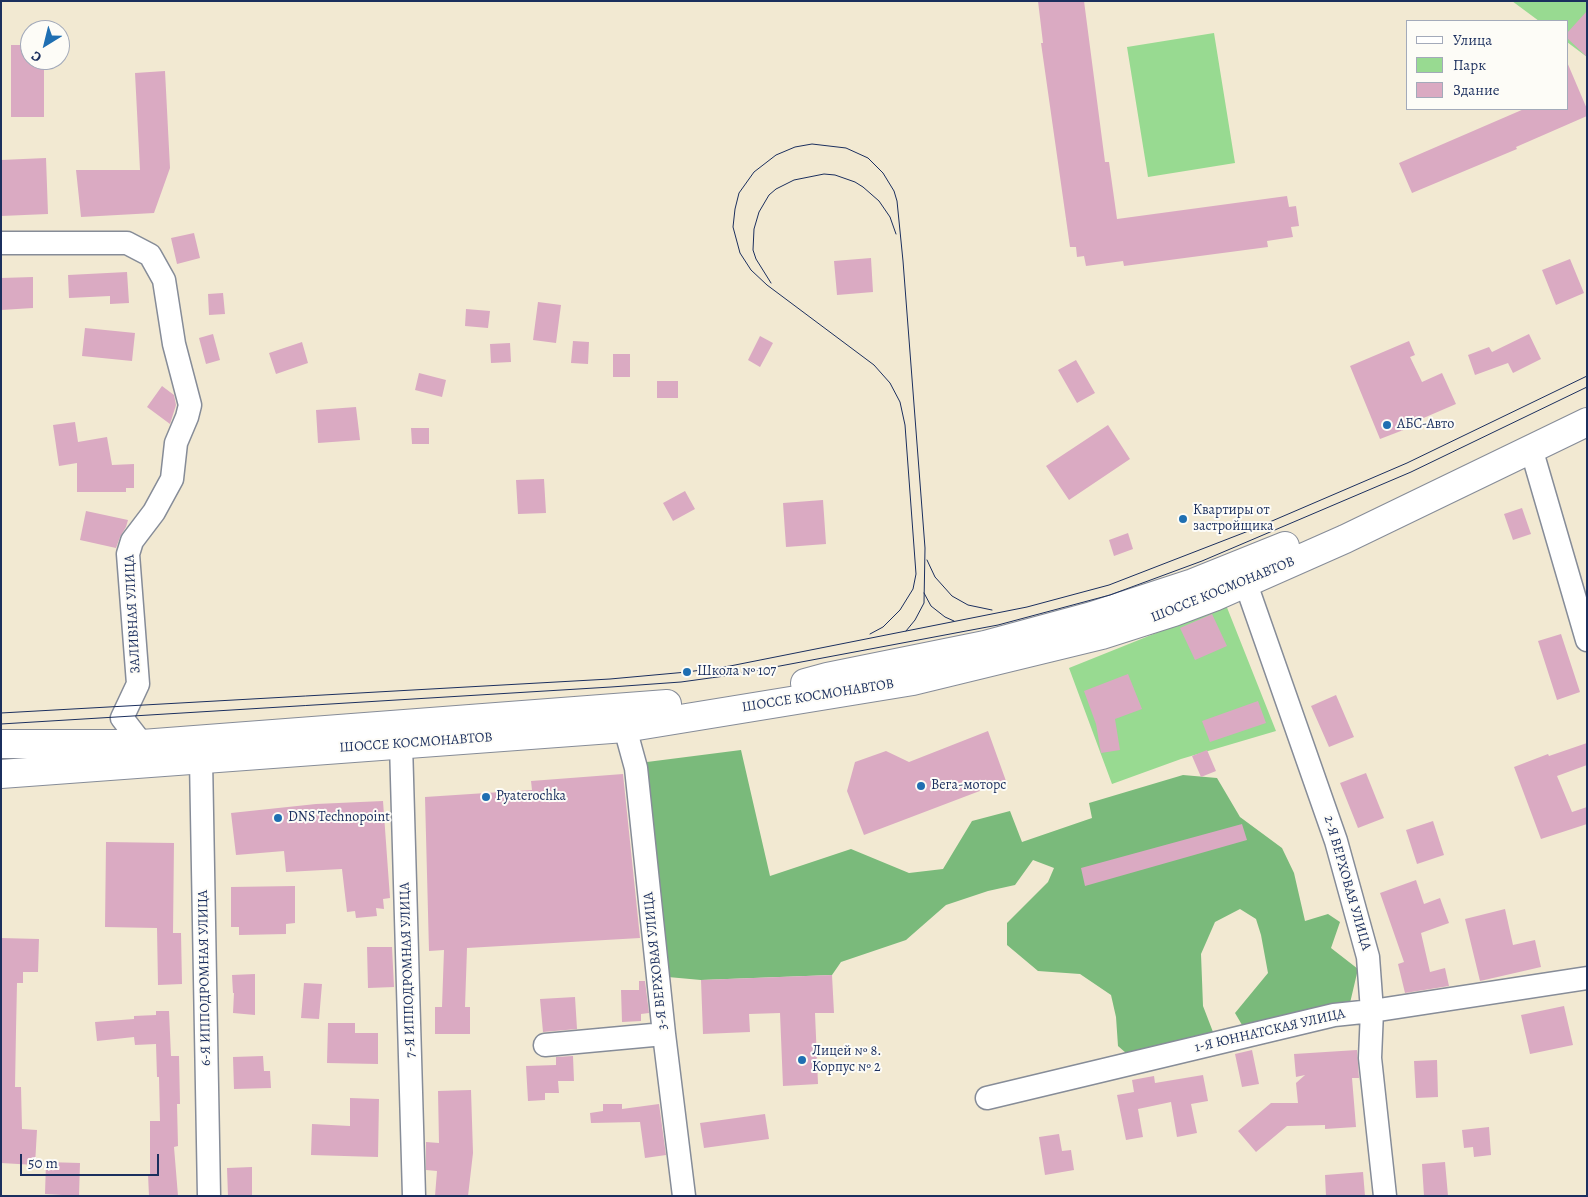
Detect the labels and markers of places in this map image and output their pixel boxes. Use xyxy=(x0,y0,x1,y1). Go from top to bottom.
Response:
place label: АБС-Авто xyxy=(1397,417,1454,433)
marker: АБС-Авто xyxy=(1381,419,1393,431)
place label: Квартиры от застройщика xyxy=(1193,503,1274,536)
marker: Квартиры от застройщика xyxy=(1177,513,1189,525)
place label: Школа № 107 xyxy=(697,664,776,680)
marker: Школа № 107 xyxy=(681,666,693,678)
place label: Вега-моторс xyxy=(931,778,1006,794)
marker: Вега-моторс xyxy=(915,780,927,792)
place label: Pyaterochka xyxy=(496,789,566,805)
marker: Pyaterochka xyxy=(480,791,492,803)
place label: DNS Technopoint xyxy=(288,810,390,826)
marker: DNS Technopoint xyxy=(272,812,284,824)
place label: Лицей № 8. Корпус № 2 xyxy=(812,1044,881,1076)
marker: Лицей № 8. Корпус № 2 xyxy=(796,1054,808,1066)

